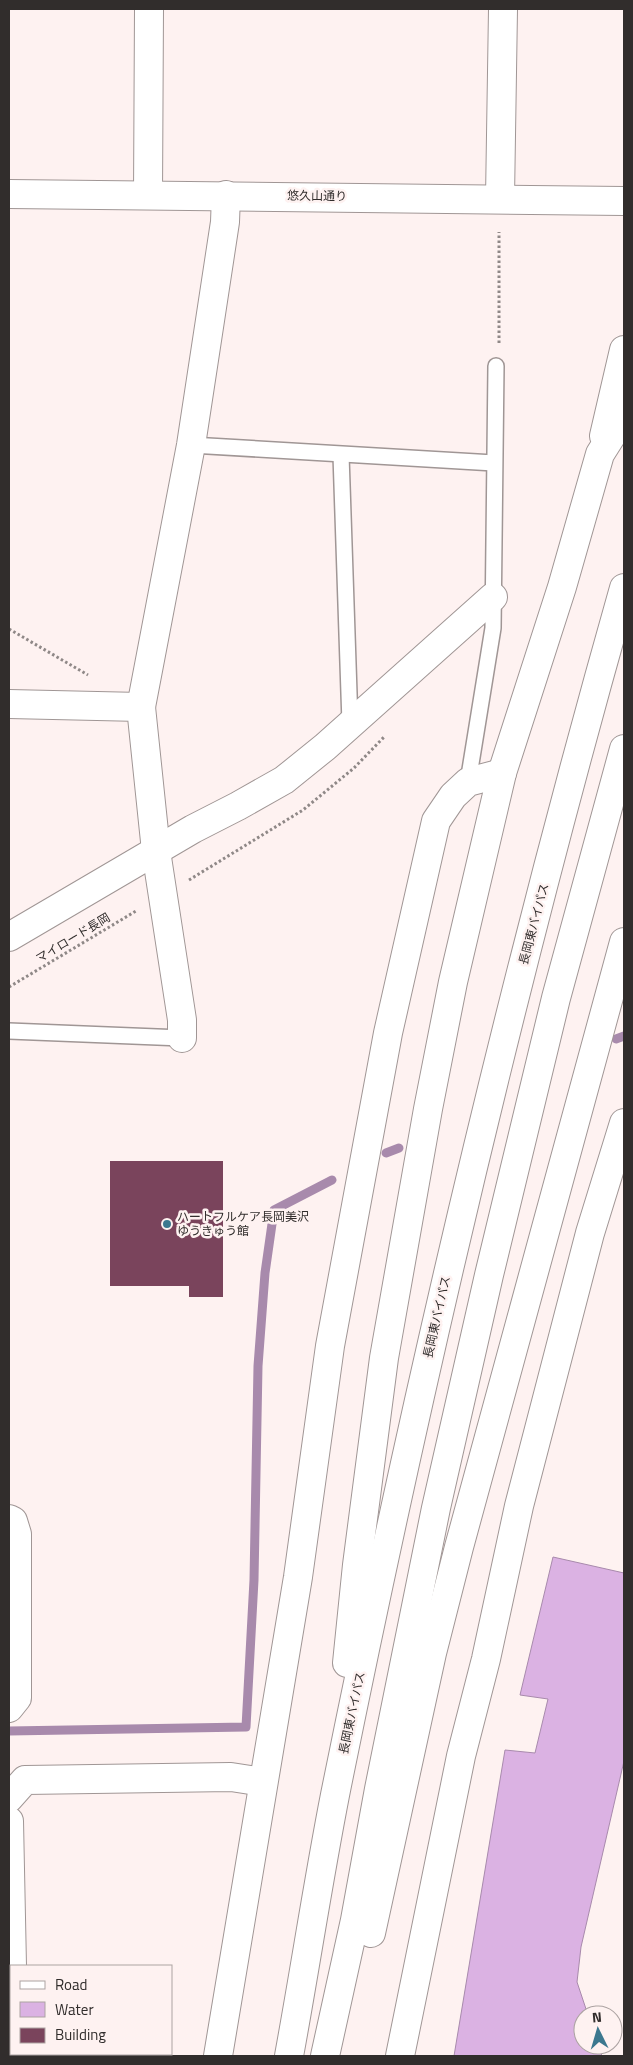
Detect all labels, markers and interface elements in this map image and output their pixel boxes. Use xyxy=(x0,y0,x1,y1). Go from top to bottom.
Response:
street label: 悠久山通り xyxy=(287,185,347,206)
street label: 長岡東バイパス xyxy=(514,881,554,967)
street label: マイロード長岡 xyxy=(32,908,114,967)
place label: ハートフルケア長岡美沢 ゆうきゅう館 xyxy=(177,1207,309,1240)
marker: ハートフルケア長岡美沢 ゆうきゅう館 xyxy=(161,1218,173,1230)
street label: 長岡東バイパス xyxy=(418,1274,455,1360)
street label: 長岡東バイパス xyxy=(334,1670,370,1756)
legend xyxy=(10,1965,172,2055)
text: Road xyxy=(55,1973,87,1996)
text: Water xyxy=(55,1998,94,2021)
north arrow xyxy=(573,2005,623,2055)
text: N xyxy=(591,2006,603,2027)
text: Building xyxy=(55,2023,106,2046)

